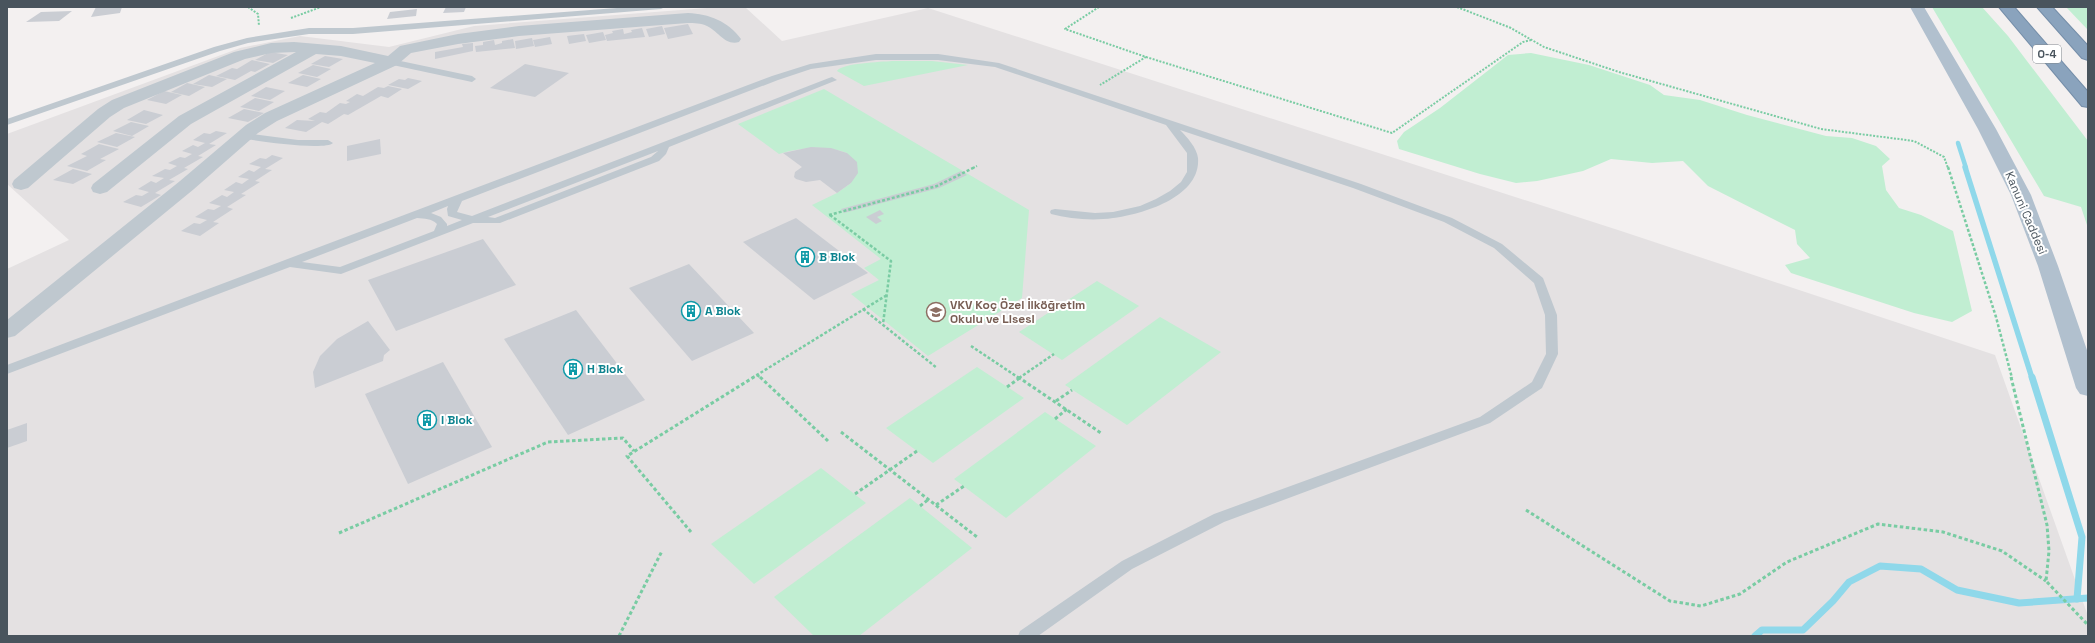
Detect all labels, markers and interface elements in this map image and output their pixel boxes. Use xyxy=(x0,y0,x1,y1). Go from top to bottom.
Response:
road number: O-4 xyxy=(2033,45,2061,63)
street label: Kanuni Caddesi xyxy=(2001,169,2051,257)
building icon: B Blok xyxy=(794,246,816,268)
place label: B Blok xyxy=(819,249,856,265)
place label: VKV Koç Özel İlköğretim Okulu ve Lisesi xyxy=(950,297,1085,327)
building icon: A Blok xyxy=(680,300,702,322)
school or university icon: VKV Koç Özel İlköğretim Okulu ve Lisesi xyxy=(925,301,947,323)
place label: A Blok xyxy=(705,303,741,319)
building icon: H Blok xyxy=(562,358,584,380)
place label: H Blok xyxy=(587,361,623,377)
building icon: I Blok xyxy=(416,409,438,431)
place label: I Blok xyxy=(441,412,473,428)

